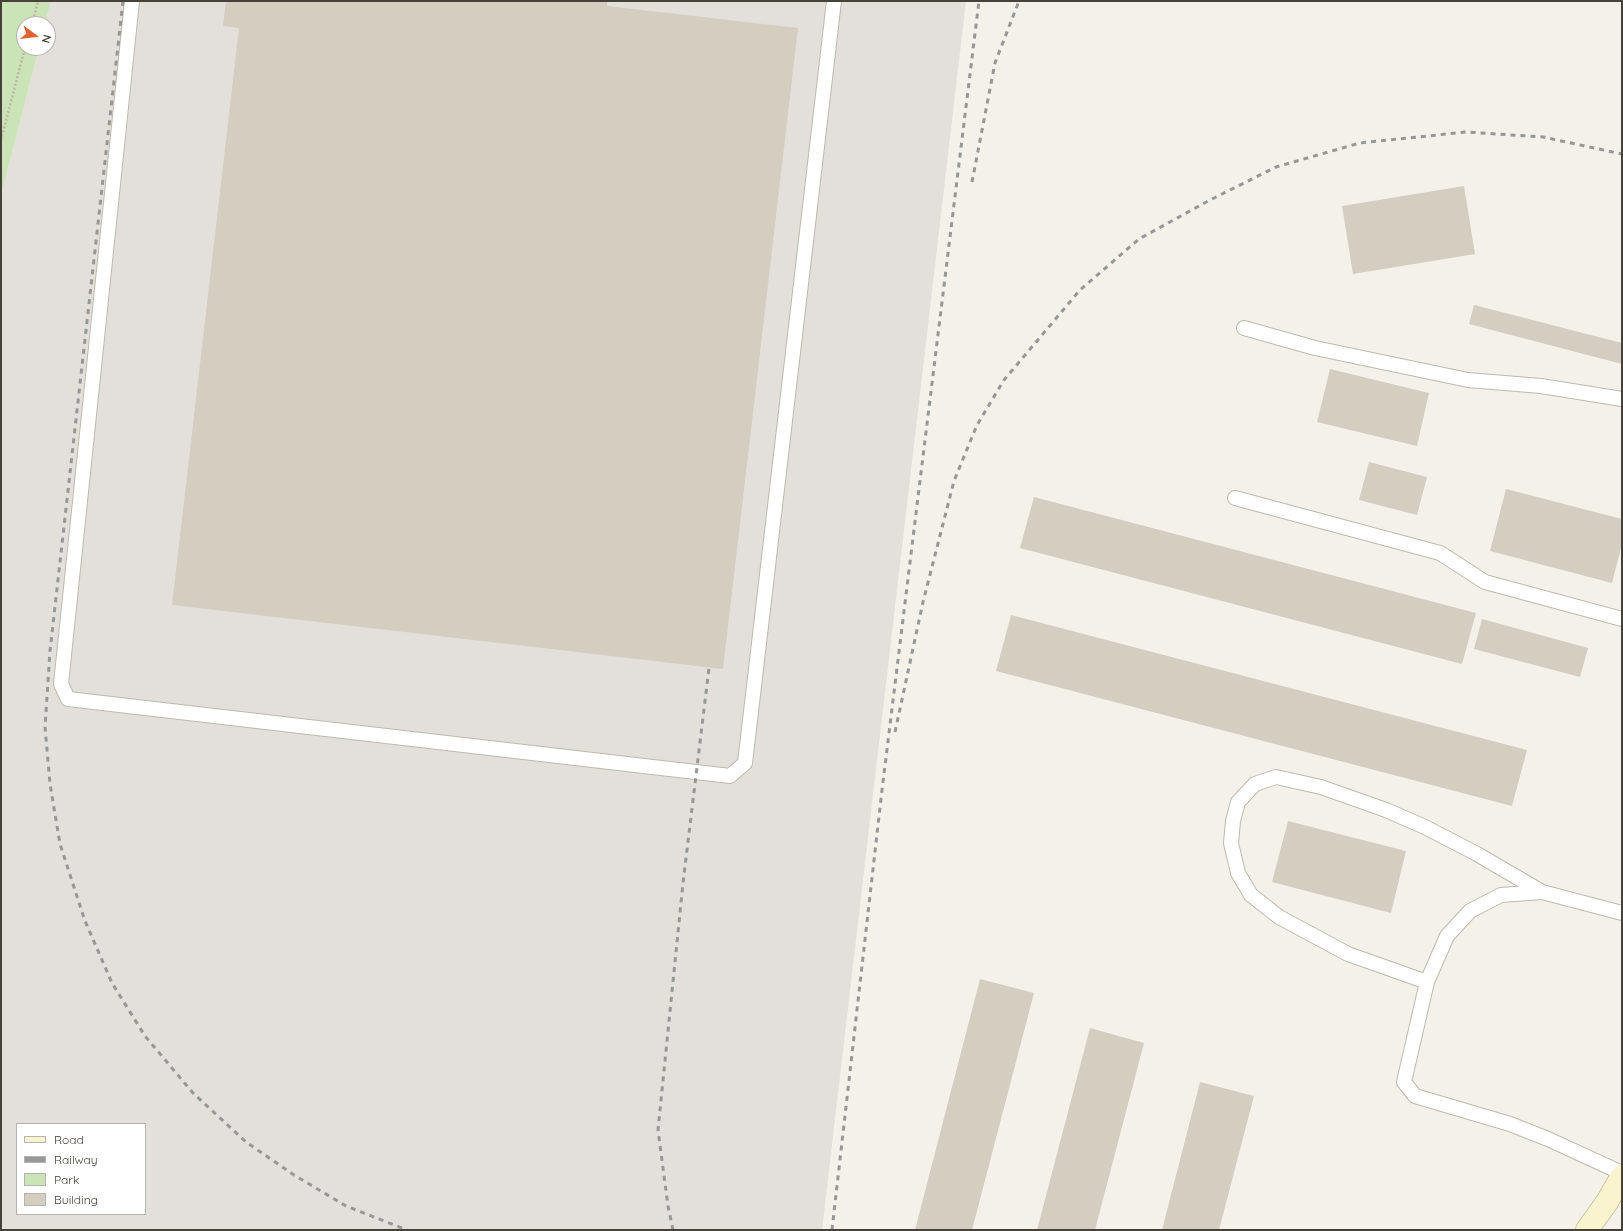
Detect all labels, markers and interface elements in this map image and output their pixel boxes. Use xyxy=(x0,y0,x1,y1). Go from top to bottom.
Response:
north arrow xyxy=(16,16,56,56)
text: N xyxy=(39,33,54,45)
legend xyxy=(16,1123,146,1215)
text: Road xyxy=(54,1132,84,1147)
text: Railway xyxy=(54,1152,98,1167)
text: Park xyxy=(54,1172,79,1187)
text: Building xyxy=(54,1192,98,1207)

